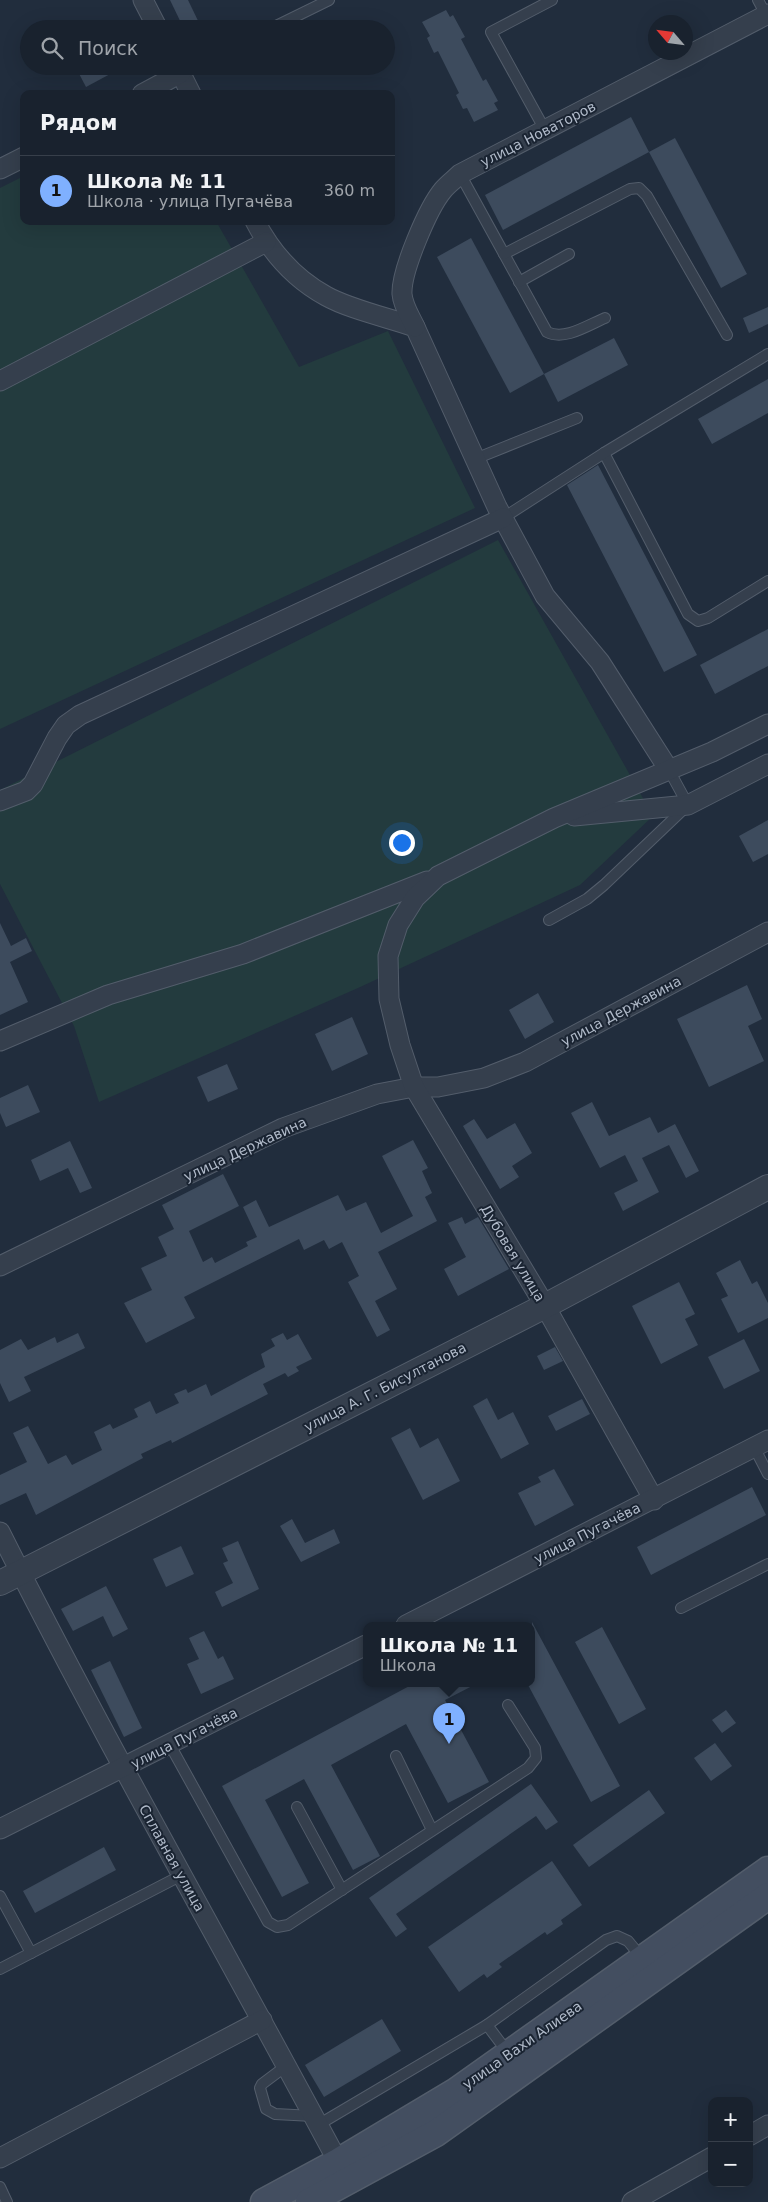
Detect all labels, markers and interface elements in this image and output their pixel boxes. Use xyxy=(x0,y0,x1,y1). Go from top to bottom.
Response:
north arrow xyxy=(648,15,693,60)
search box xyxy=(20,20,395,75)
icon: search xyxy=(38,34,66,62)
text: Поиск xyxy=(78,37,138,59)
street label: улица Новаторов xyxy=(478,98,598,170)
text: Рядом xyxy=(40,111,117,135)
text: Школа № 11 xyxy=(87,170,226,192)
text: 1 xyxy=(50,181,62,200)
text: 360 m xyxy=(324,181,375,200)
text: Школа · улица Пугачёва xyxy=(87,192,293,211)
your location xyxy=(389,830,415,856)
street label: улица Державина xyxy=(558,973,684,1049)
street label: улица Державина xyxy=(181,1114,309,1184)
street label: Дубовая улица xyxy=(478,1201,548,1305)
street label: улица А. Г. Бисултанова xyxy=(301,1339,469,1435)
street label: улица Пугачёва xyxy=(531,1499,643,1567)
popup xyxy=(363,1622,535,1687)
text: Школа № 11 xyxy=(380,1634,518,1656)
text: Школа xyxy=(380,1656,436,1675)
pin: 1 xyxy=(433,1703,465,1744)
street label: улица Пугачёва xyxy=(128,1704,240,1772)
street label: Сплавная улица xyxy=(136,1802,208,1914)
street label: улица Вахи Алиева xyxy=(459,1998,585,2092)
map controls xyxy=(708,2097,753,2187)
button: + xyxy=(708,2097,753,2142)
button: − xyxy=(708,2142,753,2187)

